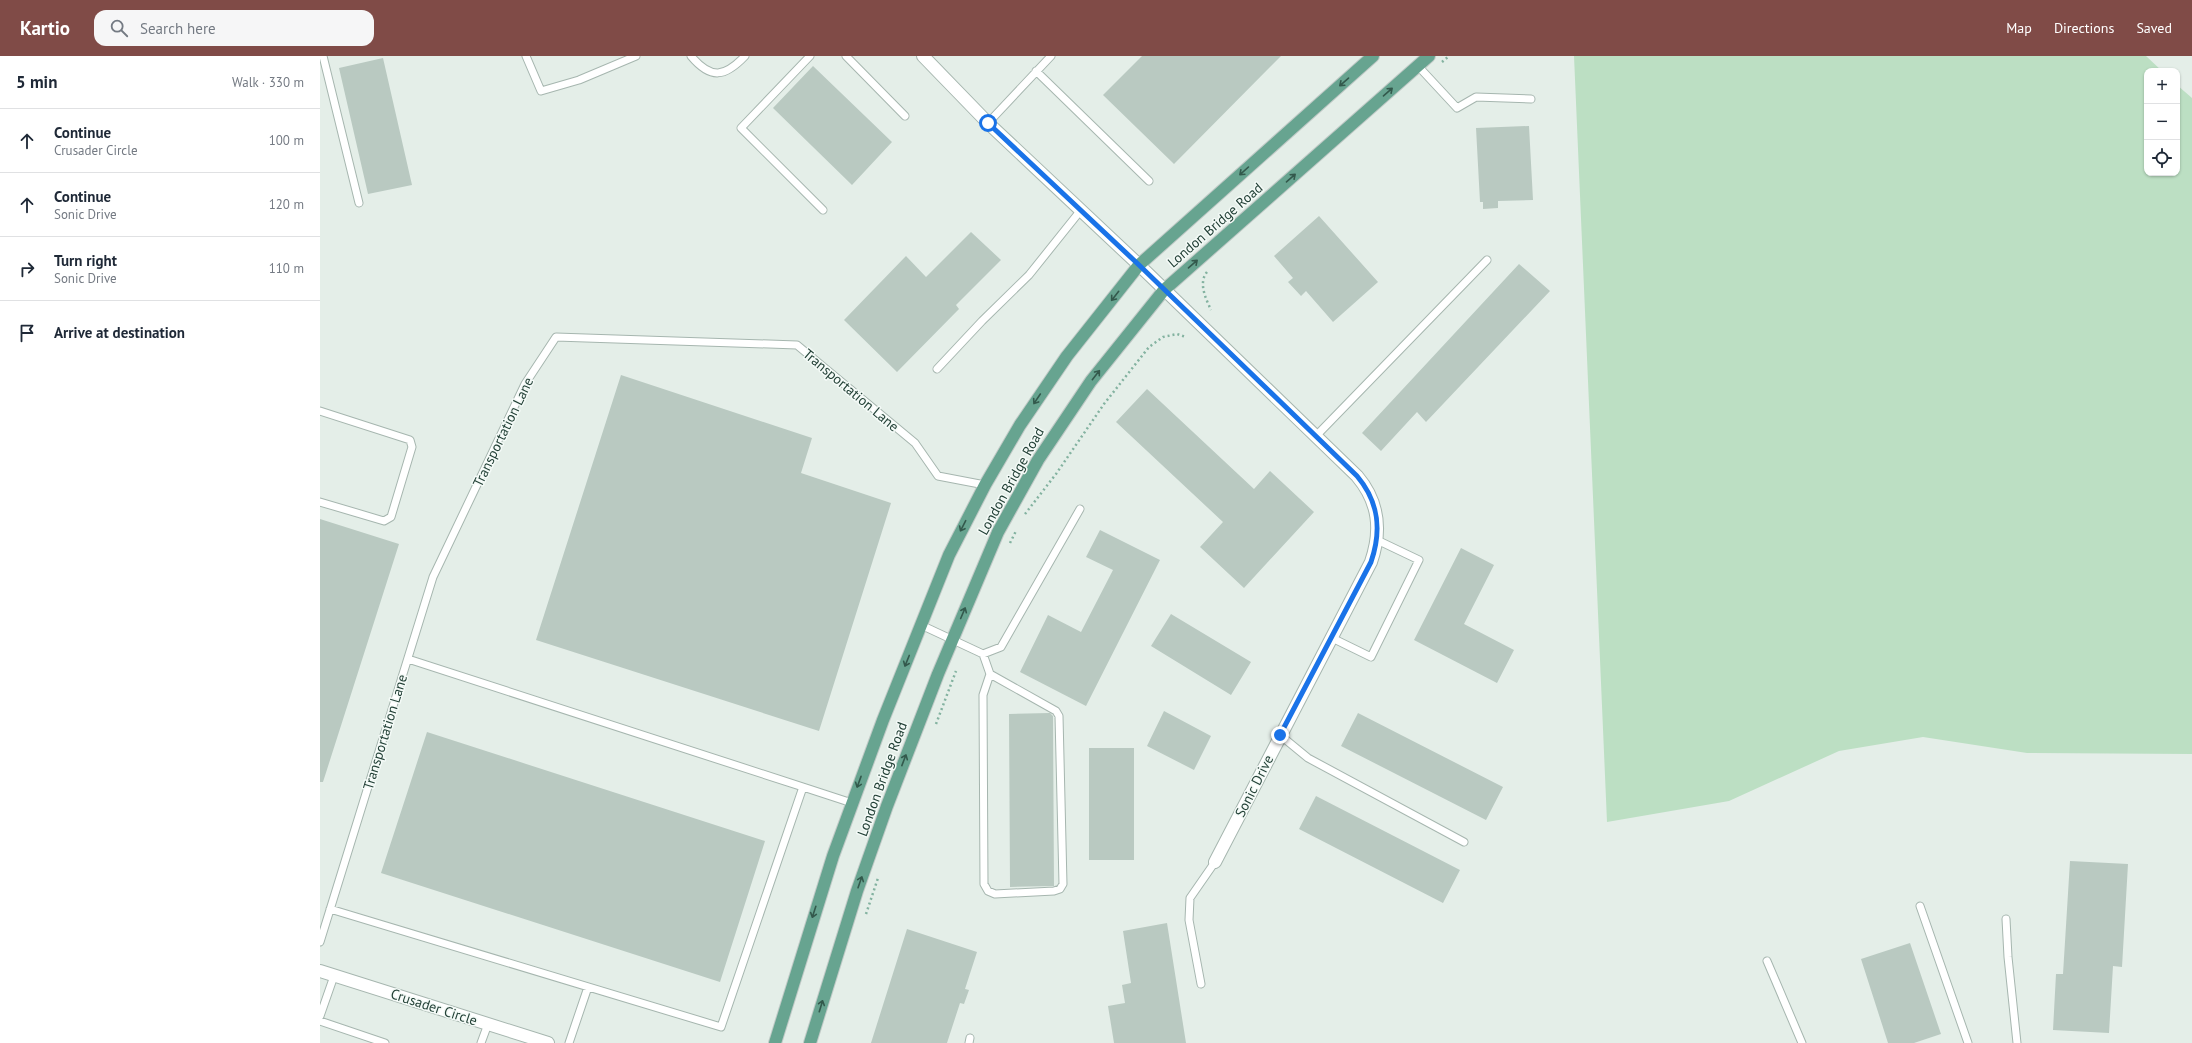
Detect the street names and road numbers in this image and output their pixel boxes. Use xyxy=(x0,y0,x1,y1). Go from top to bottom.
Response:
street label: London Bridge Road xyxy=(1164,179,1266,271)
street label: Transportation Lane xyxy=(799,345,903,435)
street label: Transportation Lane xyxy=(469,374,537,490)
street label: London Bridge Road xyxy=(974,424,1048,538)
street label: Transportation Lane xyxy=(359,672,411,792)
street label: London Bridge Road xyxy=(853,719,911,839)
street label: Sonic Drive xyxy=(1231,752,1277,820)
street label: Crusader Circle xyxy=(388,985,480,1029)

